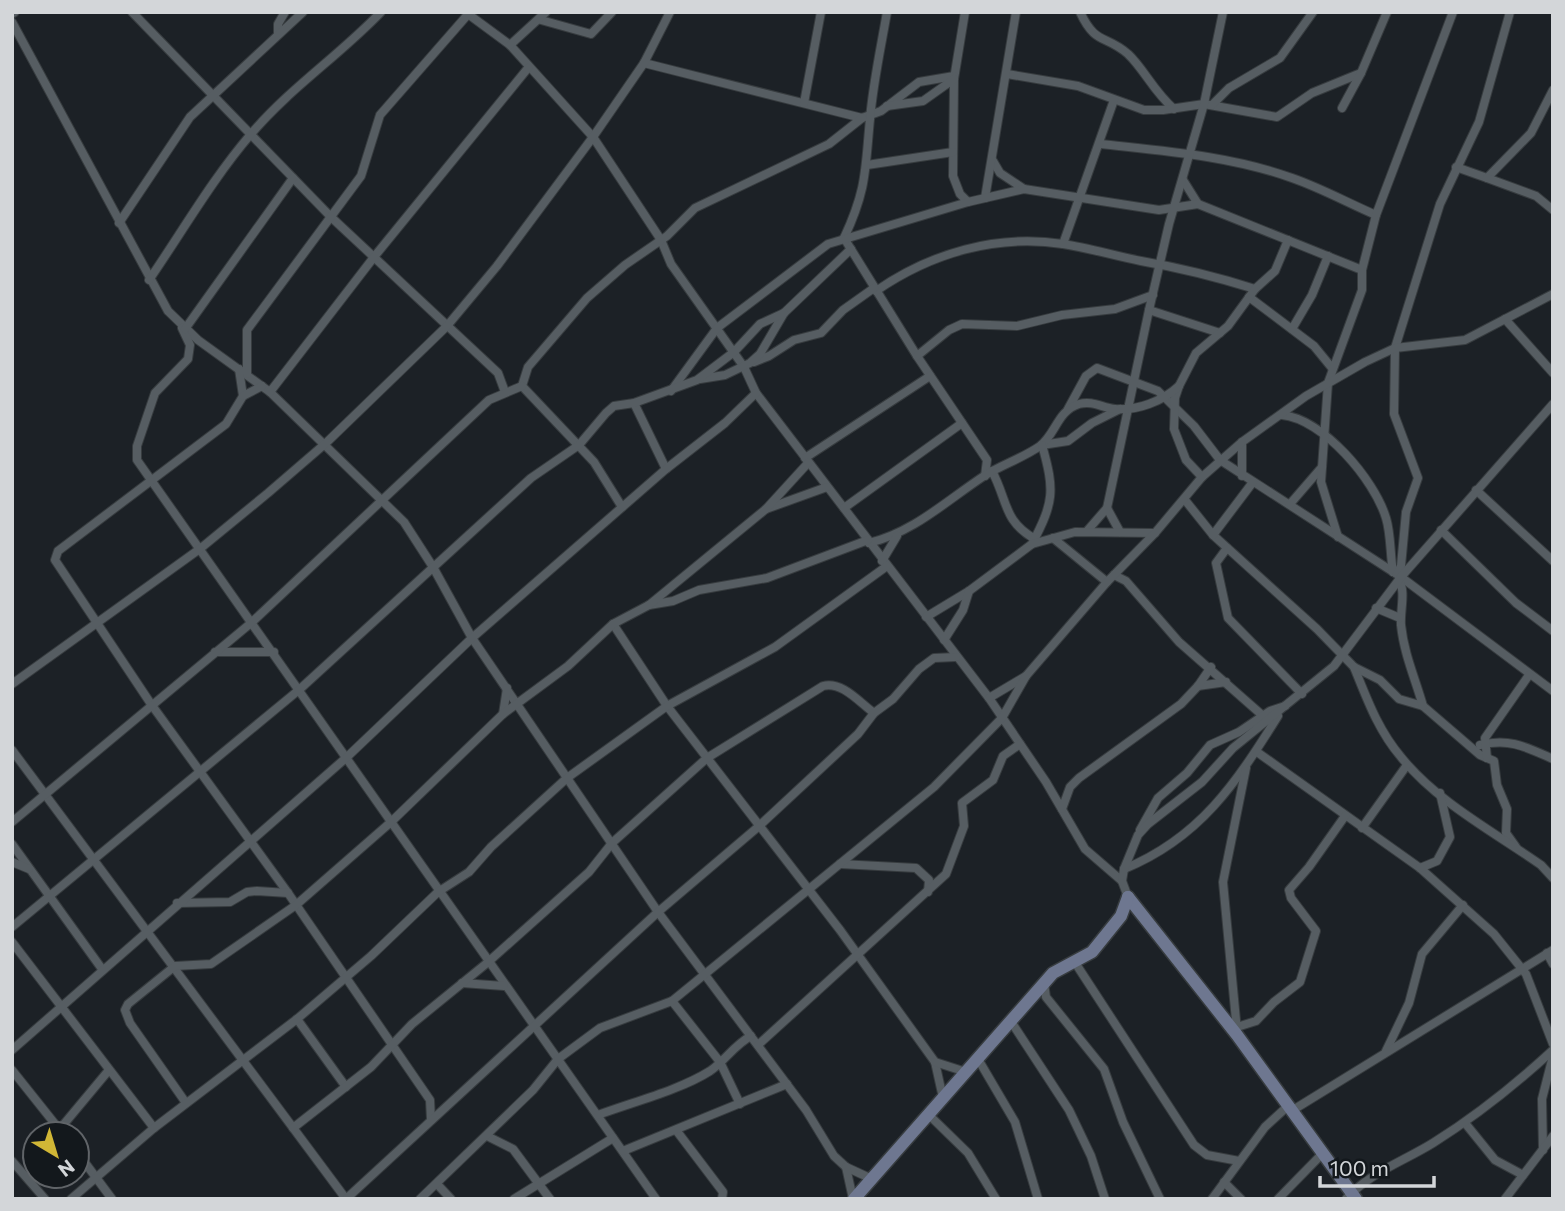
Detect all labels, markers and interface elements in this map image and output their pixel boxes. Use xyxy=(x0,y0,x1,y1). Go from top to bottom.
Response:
north arrow xyxy=(21,1120,91,1190)
scale bar xyxy=(1320,1144,1434,1188)
text: N xyxy=(54,1155,79,1182)
text: 100 m xyxy=(1330,1155,1389,1180)

